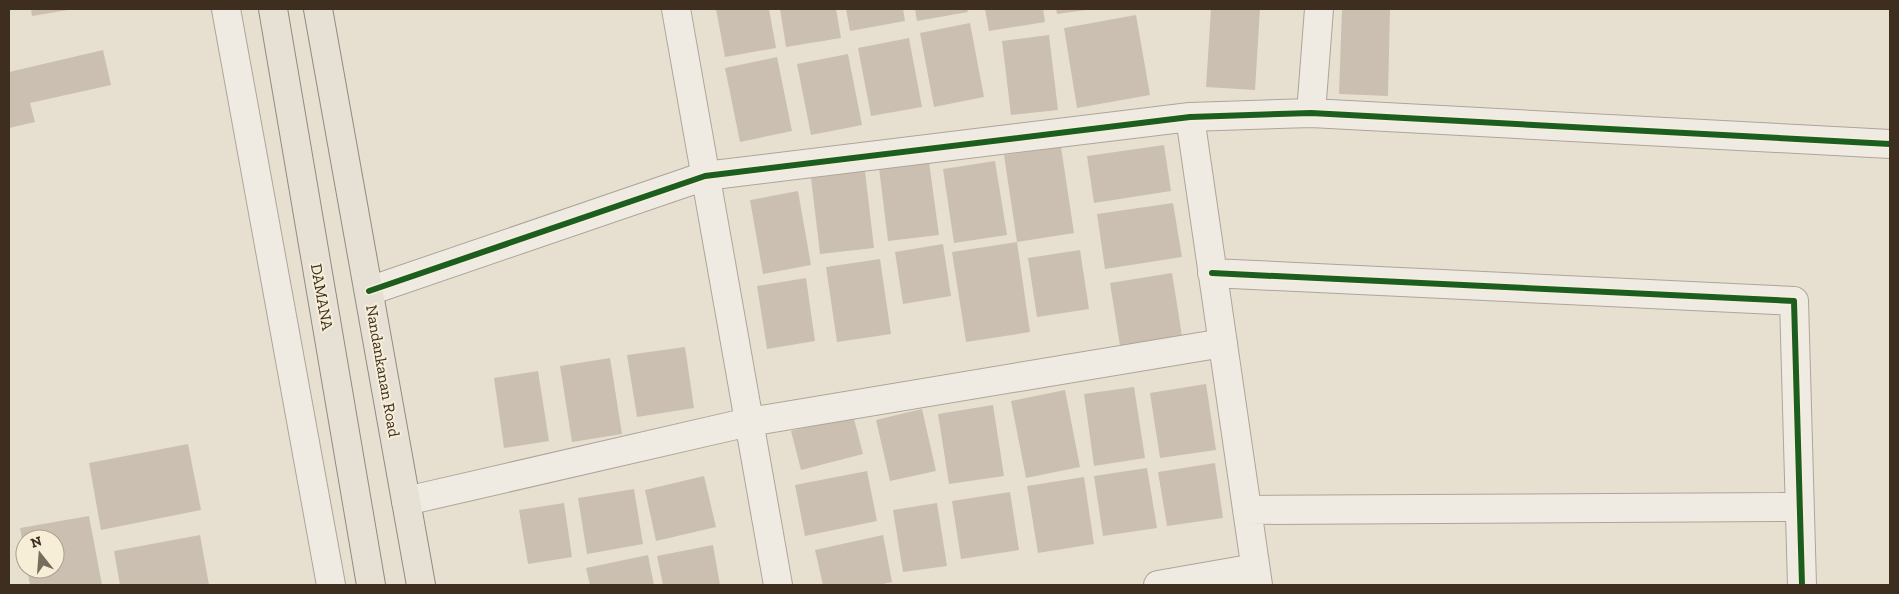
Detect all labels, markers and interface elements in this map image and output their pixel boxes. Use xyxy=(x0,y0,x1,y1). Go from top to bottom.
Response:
street label: DAMANA xyxy=(307,262,337,333)
street label: Nandankanan Road xyxy=(362,303,404,439)
north arrow xyxy=(15,529,65,579)
text: N xyxy=(29,532,44,552)

